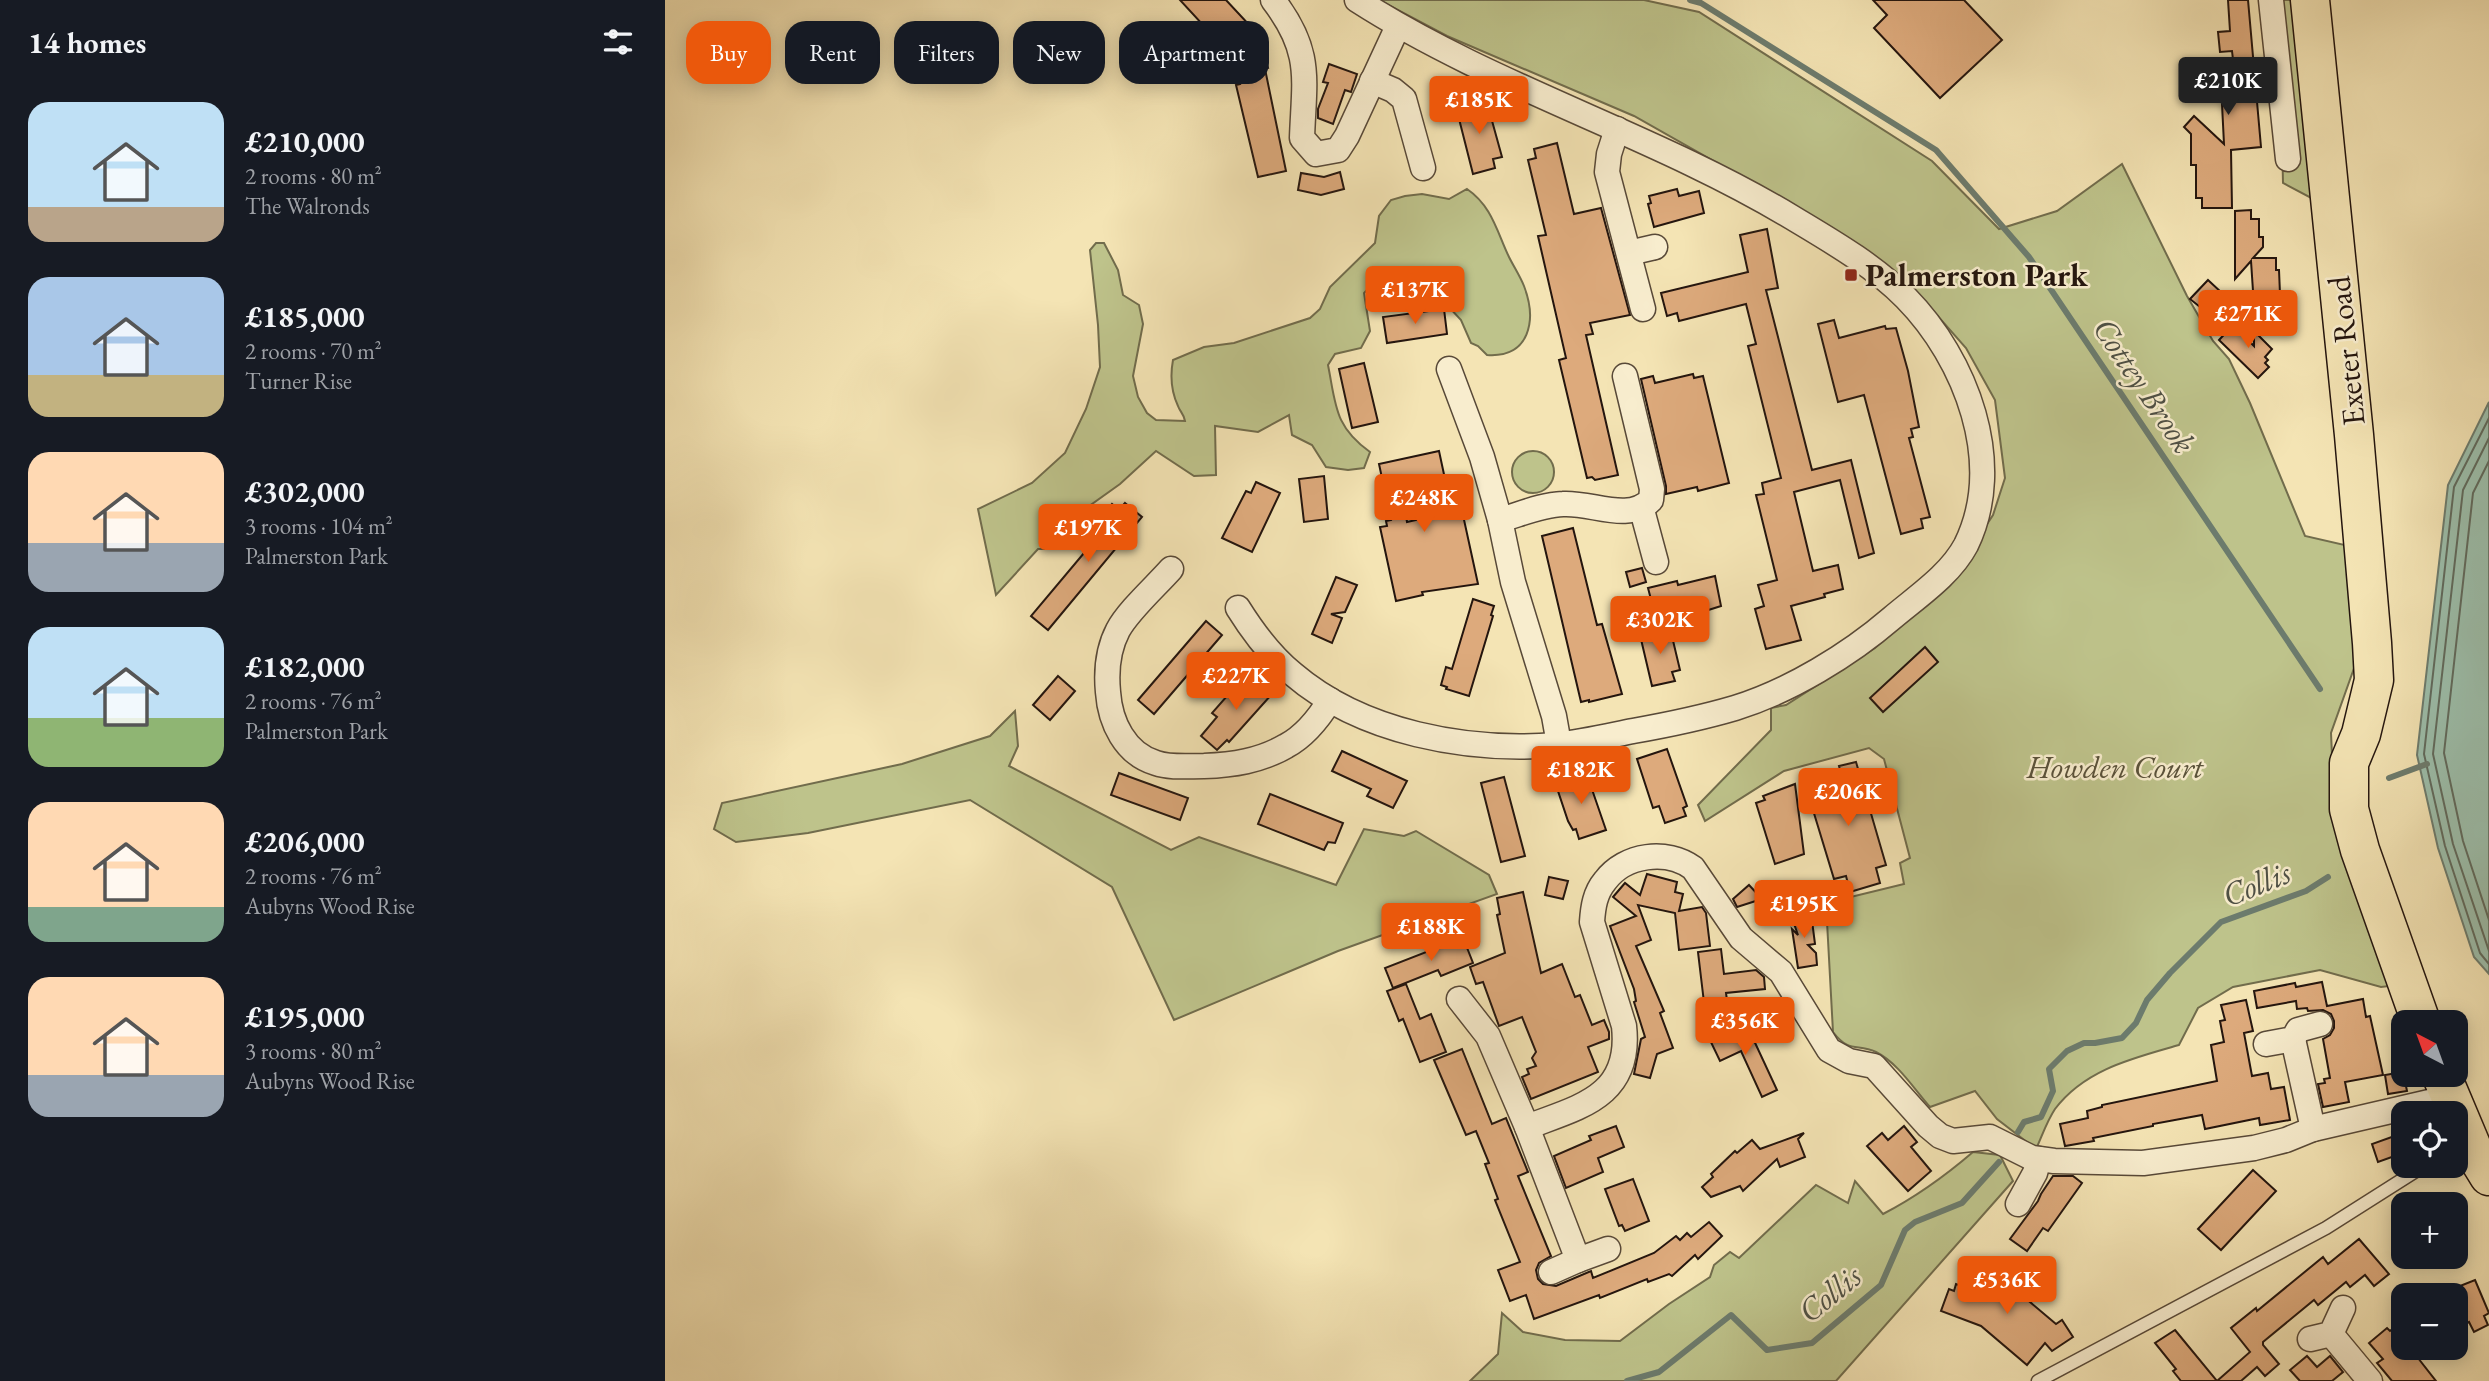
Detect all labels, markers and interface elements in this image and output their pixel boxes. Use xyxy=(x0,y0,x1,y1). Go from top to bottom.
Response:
chip: Buy xyxy=(686,21,771,84)
chip: Rent xyxy=(785,21,880,84)
chip: Filters xyxy=(894,21,999,84)
chip: New xyxy=(1013,21,1105,84)
chip: Apartment xyxy=(1119,21,1269,84)
text: 14 homes xyxy=(28,23,146,62)
icon: filters xyxy=(599,23,637,61)
pin: £210K xyxy=(2179,58,2277,117)
text: £210K xyxy=(2194,65,2262,95)
pin: £185K xyxy=(1430,76,1528,136)
text: £185K xyxy=(1445,84,1513,114)
text: £210,000 xyxy=(245,122,365,161)
icon: home xyxy=(84,130,168,214)
text: 2 rooms · 80 m² xyxy=(245,161,382,191)
text: The Walronds xyxy=(245,191,370,221)
place label: Palmerston Park xyxy=(1865,254,2088,296)
pin: £137K xyxy=(1366,266,1464,326)
marker: Palmerston Park xyxy=(1843,267,1859,283)
street label: Exeter Road xyxy=(2317,273,2375,428)
text: £137K xyxy=(1381,274,1449,304)
pin: £271K xyxy=(2199,290,2297,350)
text: £185,000 xyxy=(245,297,365,336)
text: £271K xyxy=(2214,298,2282,328)
icon: home xyxy=(84,305,168,389)
water label: Cottey Brook xyxy=(2084,309,2206,461)
text: 2 rooms · 70 m² xyxy=(245,336,382,366)
text: Turner Rise xyxy=(245,366,352,396)
text: £302,000 xyxy=(245,472,365,511)
pin: £248K xyxy=(1375,475,1473,534)
icon: home xyxy=(84,480,168,564)
text: £248K xyxy=(1390,482,1458,512)
pin: £197K xyxy=(1039,504,1137,564)
text: 3 rooms · 104 m² xyxy=(245,511,393,541)
text: £197K xyxy=(1054,512,1122,542)
text: Palmerston Park xyxy=(245,541,388,571)
pin: £302K xyxy=(1611,596,1709,656)
text: £302K xyxy=(1626,604,1694,634)
text: £182,000 xyxy=(245,647,365,686)
pin: £227K xyxy=(1187,652,1285,712)
icon: home xyxy=(84,655,168,739)
text: £227K xyxy=(1202,660,1270,690)
text: 2 rooms · 76 m² xyxy=(245,686,382,716)
text: Palmerston Park xyxy=(245,716,388,746)
pin: £182K xyxy=(1532,746,1630,806)
park label: Howden Court xyxy=(2026,746,2205,788)
text: £182K xyxy=(1547,754,1615,784)
pin: £206K xyxy=(1799,768,1897,828)
text: £206K xyxy=(1814,776,1882,806)
text: £206,000 xyxy=(245,822,365,861)
icon: home xyxy=(84,830,168,914)
water label: Collis xyxy=(2216,850,2297,916)
text: 2 rooms · 76 m² xyxy=(245,861,382,891)
pin: £195K xyxy=(1755,880,1853,940)
text: £195K xyxy=(1770,888,1838,918)
text: Aubyns Wood Rise xyxy=(245,891,415,921)
pin: £188K xyxy=(1382,904,1480,963)
text: £188K xyxy=(1397,911,1465,941)
text: £195,000 xyxy=(245,997,365,1036)
pin: £356K xyxy=(1696,998,1794,1057)
icon: home xyxy=(84,1005,168,1089)
text: £356K xyxy=(1711,1005,1779,1035)
north arrow xyxy=(2391,1010,2467,1087)
map controls xyxy=(2391,1010,2468,1360)
text: 3 rooms · 80 m² xyxy=(245,1036,382,1066)
text: Aubyns Wood Rise xyxy=(245,1066,415,1096)
button: locate xyxy=(2391,1101,2468,1178)
button: + xyxy=(2391,1192,2468,1269)
water label: Collis xyxy=(1789,1254,1871,1332)
pin: £536K xyxy=(1958,1256,2056,1316)
text: £536K xyxy=(1973,1264,2041,1294)
button: − xyxy=(2391,1283,2468,1360)

